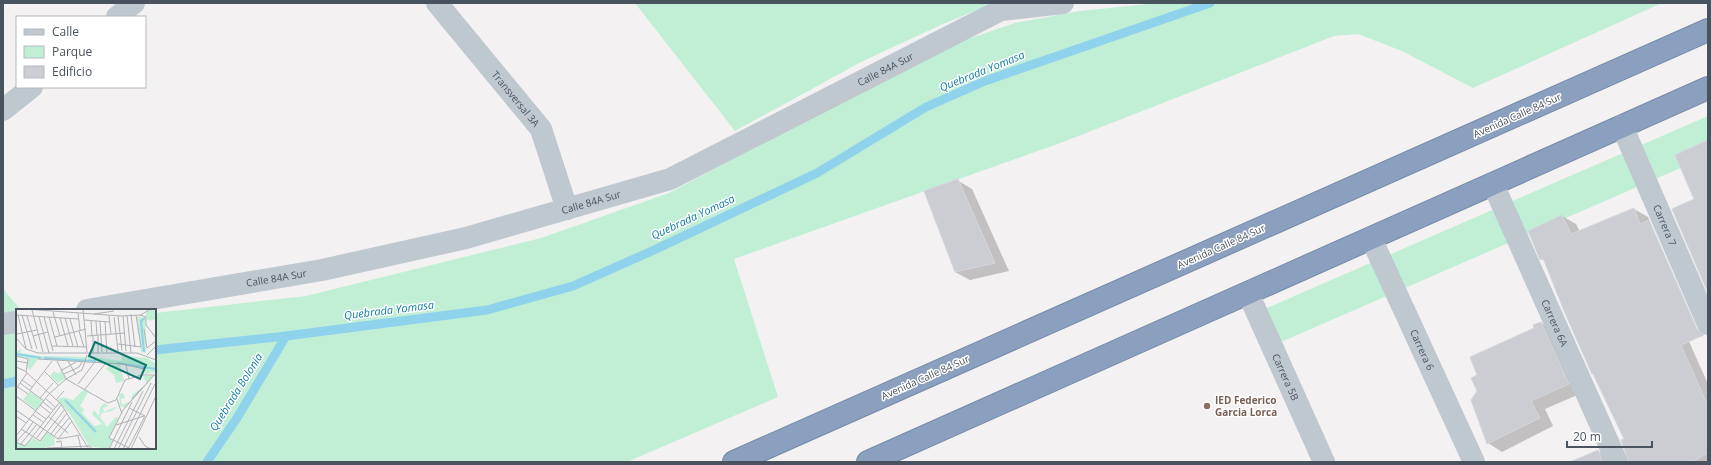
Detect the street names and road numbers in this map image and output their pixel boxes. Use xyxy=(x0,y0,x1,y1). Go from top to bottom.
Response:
street label: Calle 84A Sur xyxy=(855,49,916,89)
street label: Transversal 3A xyxy=(489,68,544,130)
street label: Avenida Calle 84 Sur xyxy=(1471,89,1563,141)
street label: Calle 84A Sur xyxy=(560,187,622,217)
street label: Carrera 7 xyxy=(1650,202,1680,248)
street label: Avenida Calle 84 Sur xyxy=(1175,220,1267,272)
street label: Calle 84A Sur xyxy=(245,266,308,290)
street label: Carrera 6A xyxy=(1538,297,1572,349)
street label: Carrera 6 xyxy=(1407,327,1438,373)
street label: Avenida Calle 84 Sur xyxy=(879,351,971,403)
street label: Carrera 5B xyxy=(1269,351,1302,403)

